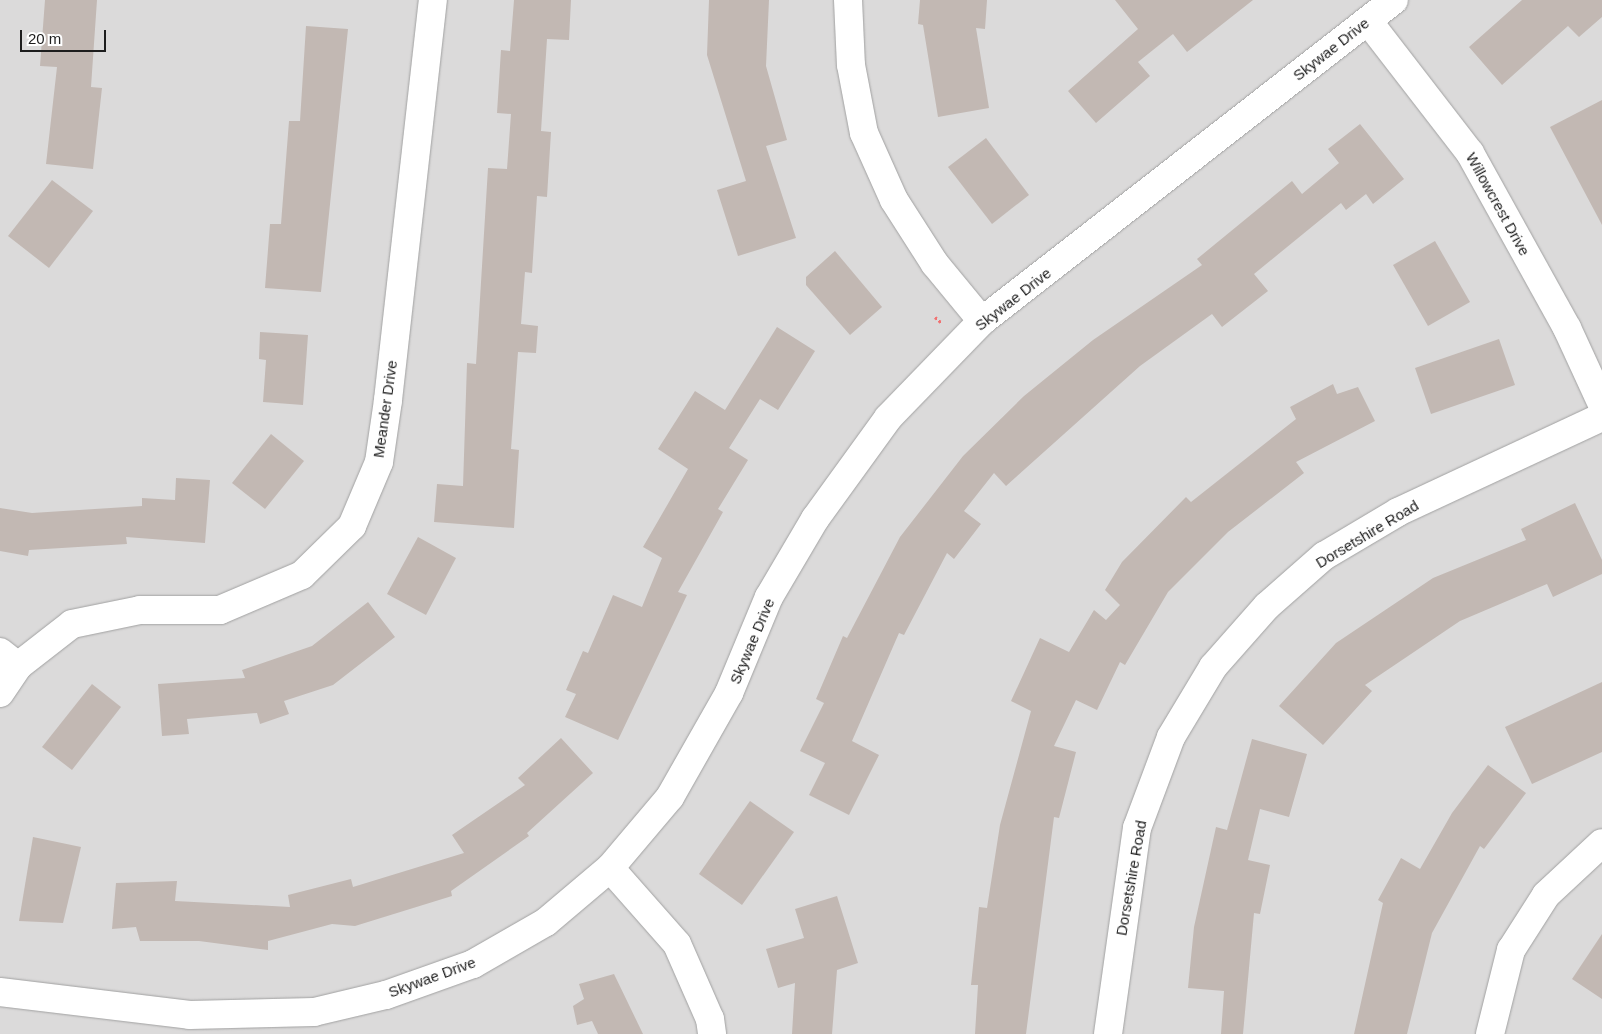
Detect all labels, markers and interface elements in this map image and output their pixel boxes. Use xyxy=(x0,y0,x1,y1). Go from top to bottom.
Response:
street label: Skywae Drive xyxy=(1289,14,1373,84)
scale bar xyxy=(22,20,109,52)
text: 20 m xyxy=(28,30,61,47)
street label: Willowcrest Drive xyxy=(1462,149,1534,259)
street label: Skywae Drive xyxy=(971,264,1055,334)
street label: Meander Drive xyxy=(369,359,401,459)
street label: Dorsetshire Road xyxy=(1312,496,1422,572)
street label: Skywae Drive xyxy=(726,595,778,687)
street label: Dorsetshire Road xyxy=(1112,819,1150,937)
street label: Skywae Drive xyxy=(386,953,478,1001)

